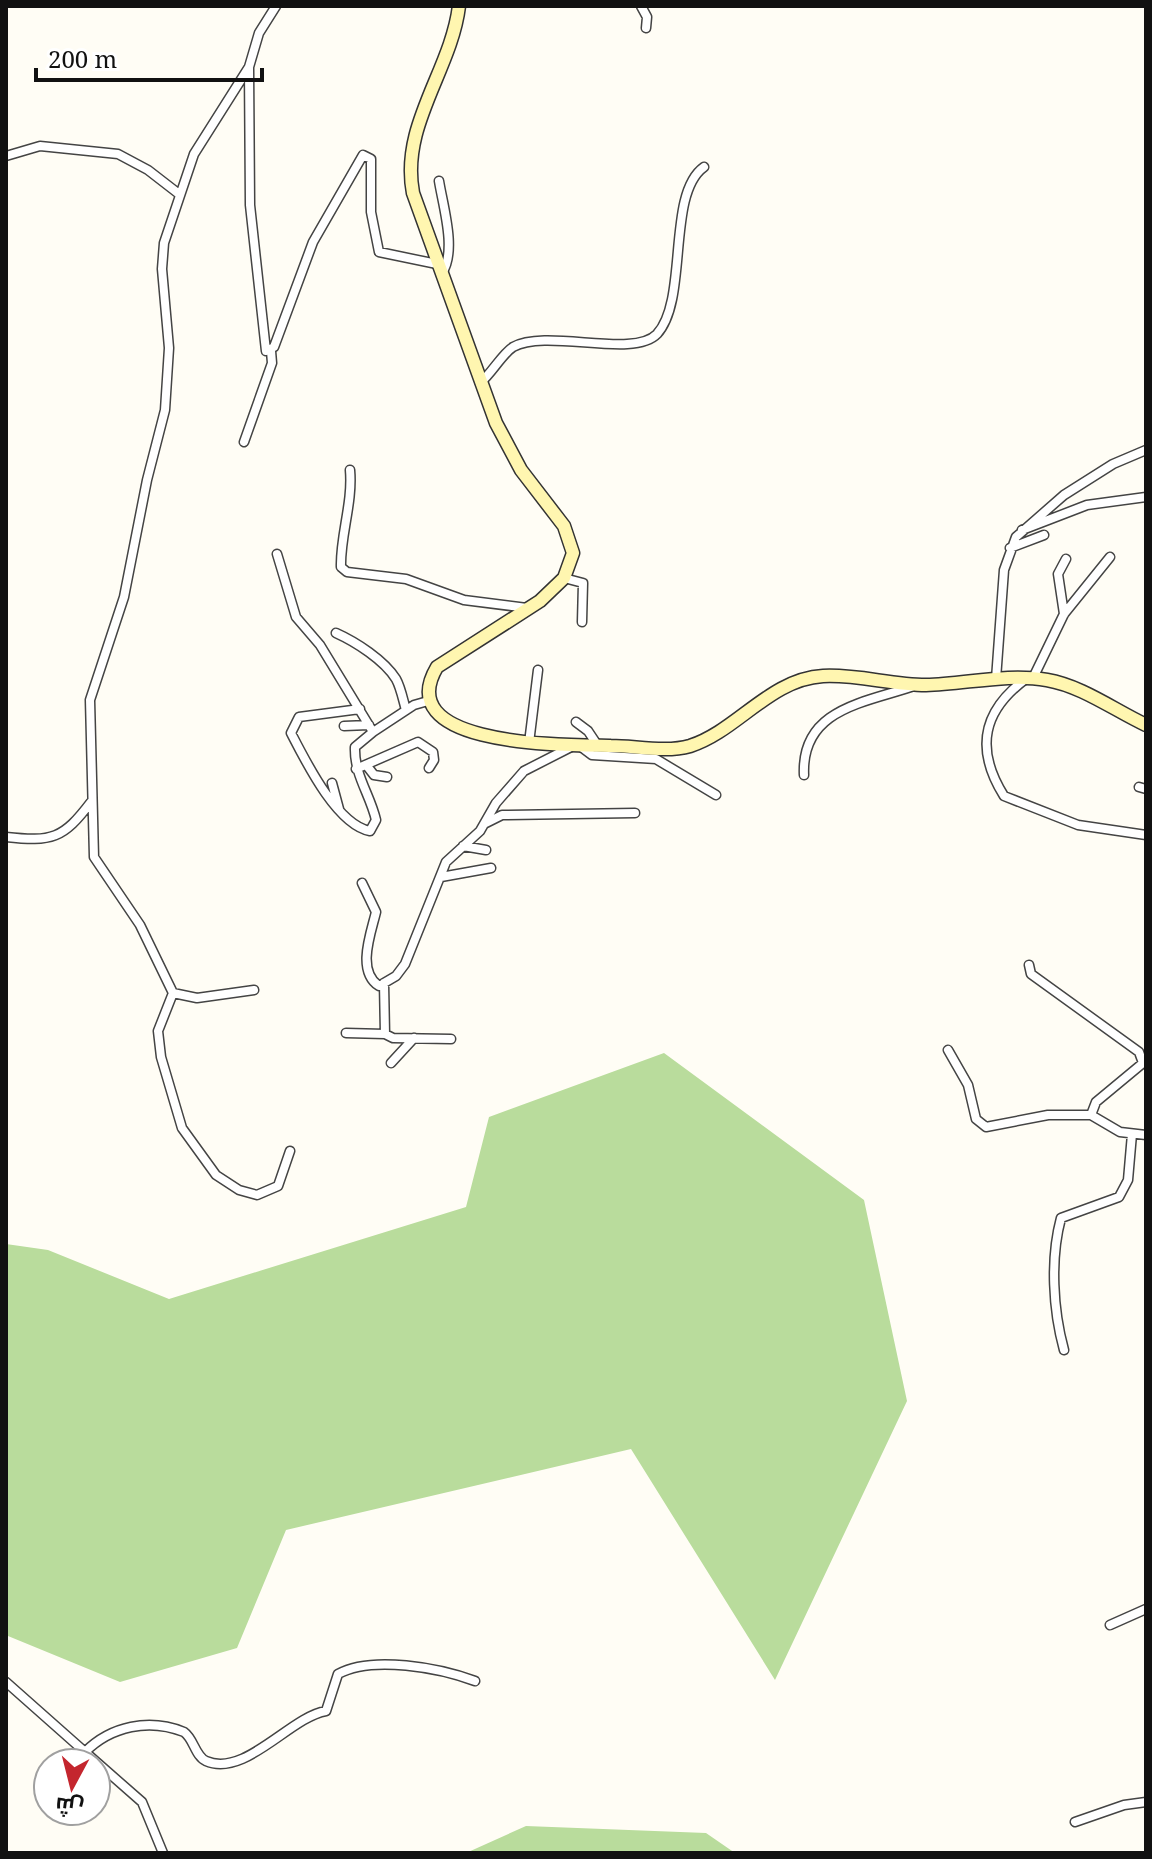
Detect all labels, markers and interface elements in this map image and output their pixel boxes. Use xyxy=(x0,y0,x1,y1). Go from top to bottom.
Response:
scale bar xyxy=(36,32,262,82)
text: 200 m xyxy=(48,42,117,75)
north arrow xyxy=(32,1747,112,1827)
text: ش xyxy=(54,1791,85,1824)

